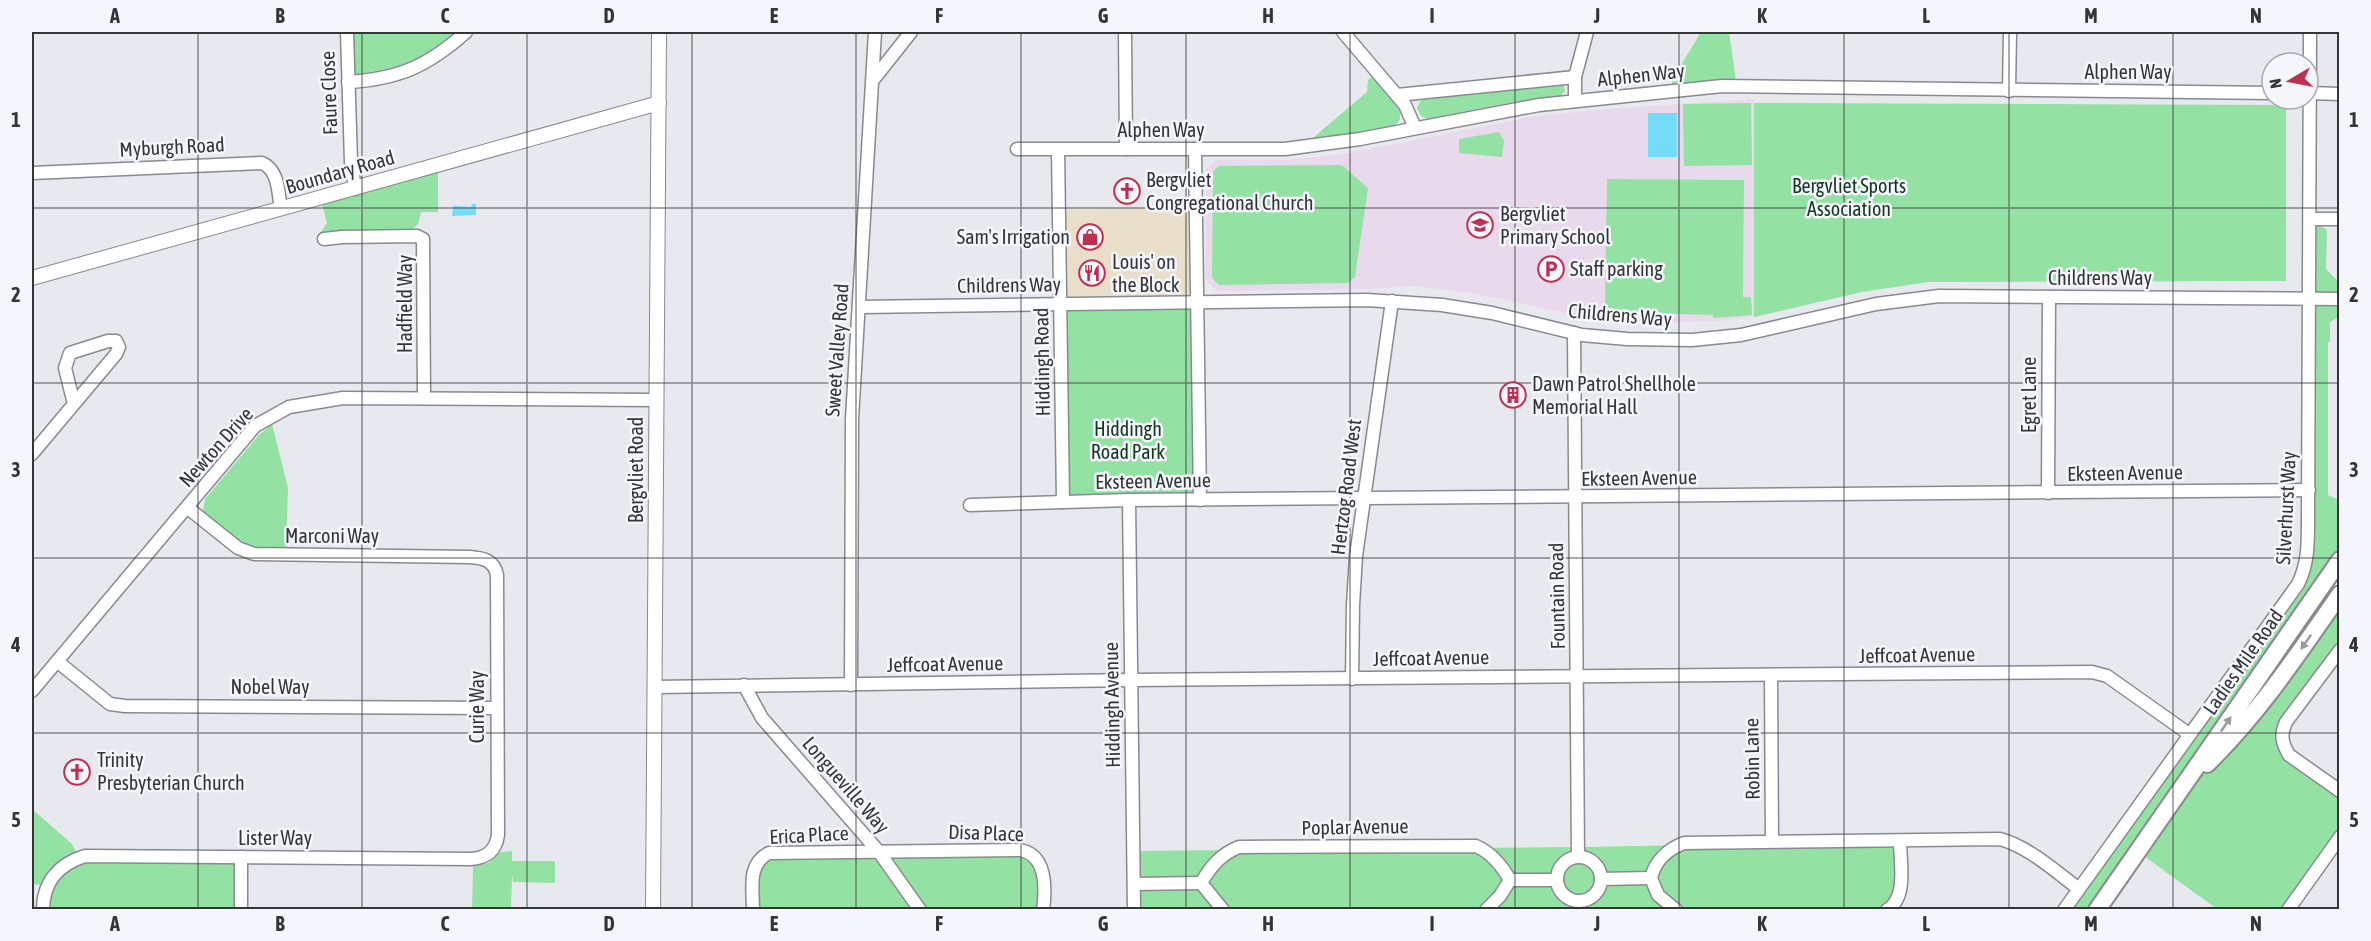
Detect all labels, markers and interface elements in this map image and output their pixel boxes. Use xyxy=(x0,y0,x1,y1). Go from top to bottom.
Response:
text: A xyxy=(109,4,120,27)
text: B xyxy=(275,4,285,27)
text: C xyxy=(441,4,450,27)
text: D xyxy=(603,4,615,27)
text: E xyxy=(770,4,779,27)
text: F xyxy=(935,4,943,27)
text: G xyxy=(1098,4,1109,27)
text: H xyxy=(1262,4,1274,27)
text: I xyxy=(1429,4,1435,27)
text: J xyxy=(1593,4,1600,27)
text: K xyxy=(1757,4,1767,27)
text: L xyxy=(1922,4,1930,27)
text: M xyxy=(2084,4,2098,27)
text: N xyxy=(2250,4,2262,27)
street label: Faure Close xyxy=(316,51,341,135)
north arrow xyxy=(2260,51,2320,111)
street label: Alphen Way xyxy=(1596,59,1686,90)
street label: Alphen Way xyxy=(2084,60,2172,83)
text: N xyxy=(2266,77,2285,90)
text: 1 xyxy=(11,108,21,131)
text: 1 xyxy=(2349,108,2359,131)
street label: Alphen Way xyxy=(1117,118,1205,141)
street label: Myburgh Road xyxy=(119,132,225,161)
street label: Boundary Road xyxy=(283,145,397,198)
place label: Bergvliet Congregational Church xyxy=(1146,168,1313,214)
park label: Bergvliet Sports Association xyxy=(1792,174,1906,220)
church icon: Bergvliet Congregational Church xyxy=(1112,176,1142,206)
place label: Bergvliet Primary School xyxy=(1500,202,1611,248)
school or university icon: Bergvliet Primary School xyxy=(1465,210,1495,240)
shop icon: Sam's Irrigation xyxy=(1075,222,1105,252)
place label: Sam's Irrigation xyxy=(957,225,1070,248)
place label: Louis' on the Block xyxy=(1112,250,1180,296)
parking icon: Staff parking xyxy=(1536,254,1566,284)
street label: Hadfield Way xyxy=(393,255,416,353)
place label: Staff parking xyxy=(1570,257,1663,280)
restaurant icon: Louis' on the Block xyxy=(1077,258,1107,288)
street label: Childrens Way xyxy=(2048,266,2152,289)
street label: Childrens Way xyxy=(957,272,1061,297)
text: 2 xyxy=(11,283,21,306)
street label: Sweet Valley Road xyxy=(820,283,853,417)
text: 2 xyxy=(2349,283,2359,306)
street label: Childrens Way xyxy=(1567,299,1673,330)
street label: Hiddingh Road xyxy=(1029,307,1054,417)
street label: Egret Lane xyxy=(2017,357,2040,433)
place label: Dawn Patrol Shellhole Memorial Hall xyxy=(1532,372,1696,418)
building icon: Dawn Patrol Shellhole Memorial Hall xyxy=(1498,380,1528,410)
street label: Newton Drive xyxy=(174,402,257,491)
street label: Bergvliet Road xyxy=(624,417,647,523)
park label: Hiddingh Road Park xyxy=(1091,417,1165,463)
street label: Hertzog Road West xyxy=(1326,418,1365,556)
street label: Silverhurst Way xyxy=(2271,451,2300,565)
text: 3 xyxy=(11,458,21,481)
text: 3 xyxy=(2349,458,2359,481)
street label: Eksteen Avenue xyxy=(2067,460,2183,485)
street label: Eksteen Avenue xyxy=(1581,465,1697,490)
street label: Eksteen Avenue xyxy=(1095,468,1211,493)
street label: Marconi Way xyxy=(285,524,379,547)
street label: Fountain Road xyxy=(1544,542,1569,650)
street label: Ladies Mile Road xyxy=(2198,605,2287,719)
text: 4 xyxy=(10,633,21,656)
one-way arrow xyxy=(2300,633,2312,649)
text: 4 xyxy=(2348,633,2359,656)
street label: Hiddingh Avenue xyxy=(1099,642,1124,768)
street label: Jeffcoat Avenue xyxy=(1859,642,1975,667)
street label: Jeffcoat Avenue xyxy=(1373,645,1489,670)
street label: Jeffcoat Avenue xyxy=(887,651,1003,676)
street label: Curie Way xyxy=(465,671,488,743)
street label: Nobel Way xyxy=(230,675,310,698)
one-way arrow xyxy=(2220,715,2231,732)
street label: Robin Lane xyxy=(1739,718,1764,800)
street label: Longueville Way xyxy=(798,732,895,838)
place label: Trinity Presbyterian Church xyxy=(97,748,245,794)
church icon: Trinity Presbyterian Church xyxy=(62,757,92,787)
text: 5 xyxy=(11,808,21,831)
text: 5 xyxy=(2349,808,2359,831)
street label: Poplar Avenue xyxy=(1301,814,1409,839)
street label: Disa Place xyxy=(948,820,1024,845)
street label: Erica Place xyxy=(769,821,849,848)
street label: Lister Way xyxy=(238,826,312,849)
text: A xyxy=(109,912,120,935)
text: B xyxy=(275,912,285,935)
text: C xyxy=(441,912,450,935)
text: D xyxy=(603,912,615,935)
text: E xyxy=(770,912,779,935)
text: F xyxy=(935,912,943,935)
text: G xyxy=(1098,912,1109,935)
text: H xyxy=(1262,912,1274,935)
text: I xyxy=(1429,912,1435,935)
text: J xyxy=(1593,912,1600,935)
text: K xyxy=(1757,912,1767,935)
text: L xyxy=(1922,912,1930,935)
text: M xyxy=(2084,912,2098,935)
text: N xyxy=(2250,912,2262,935)

